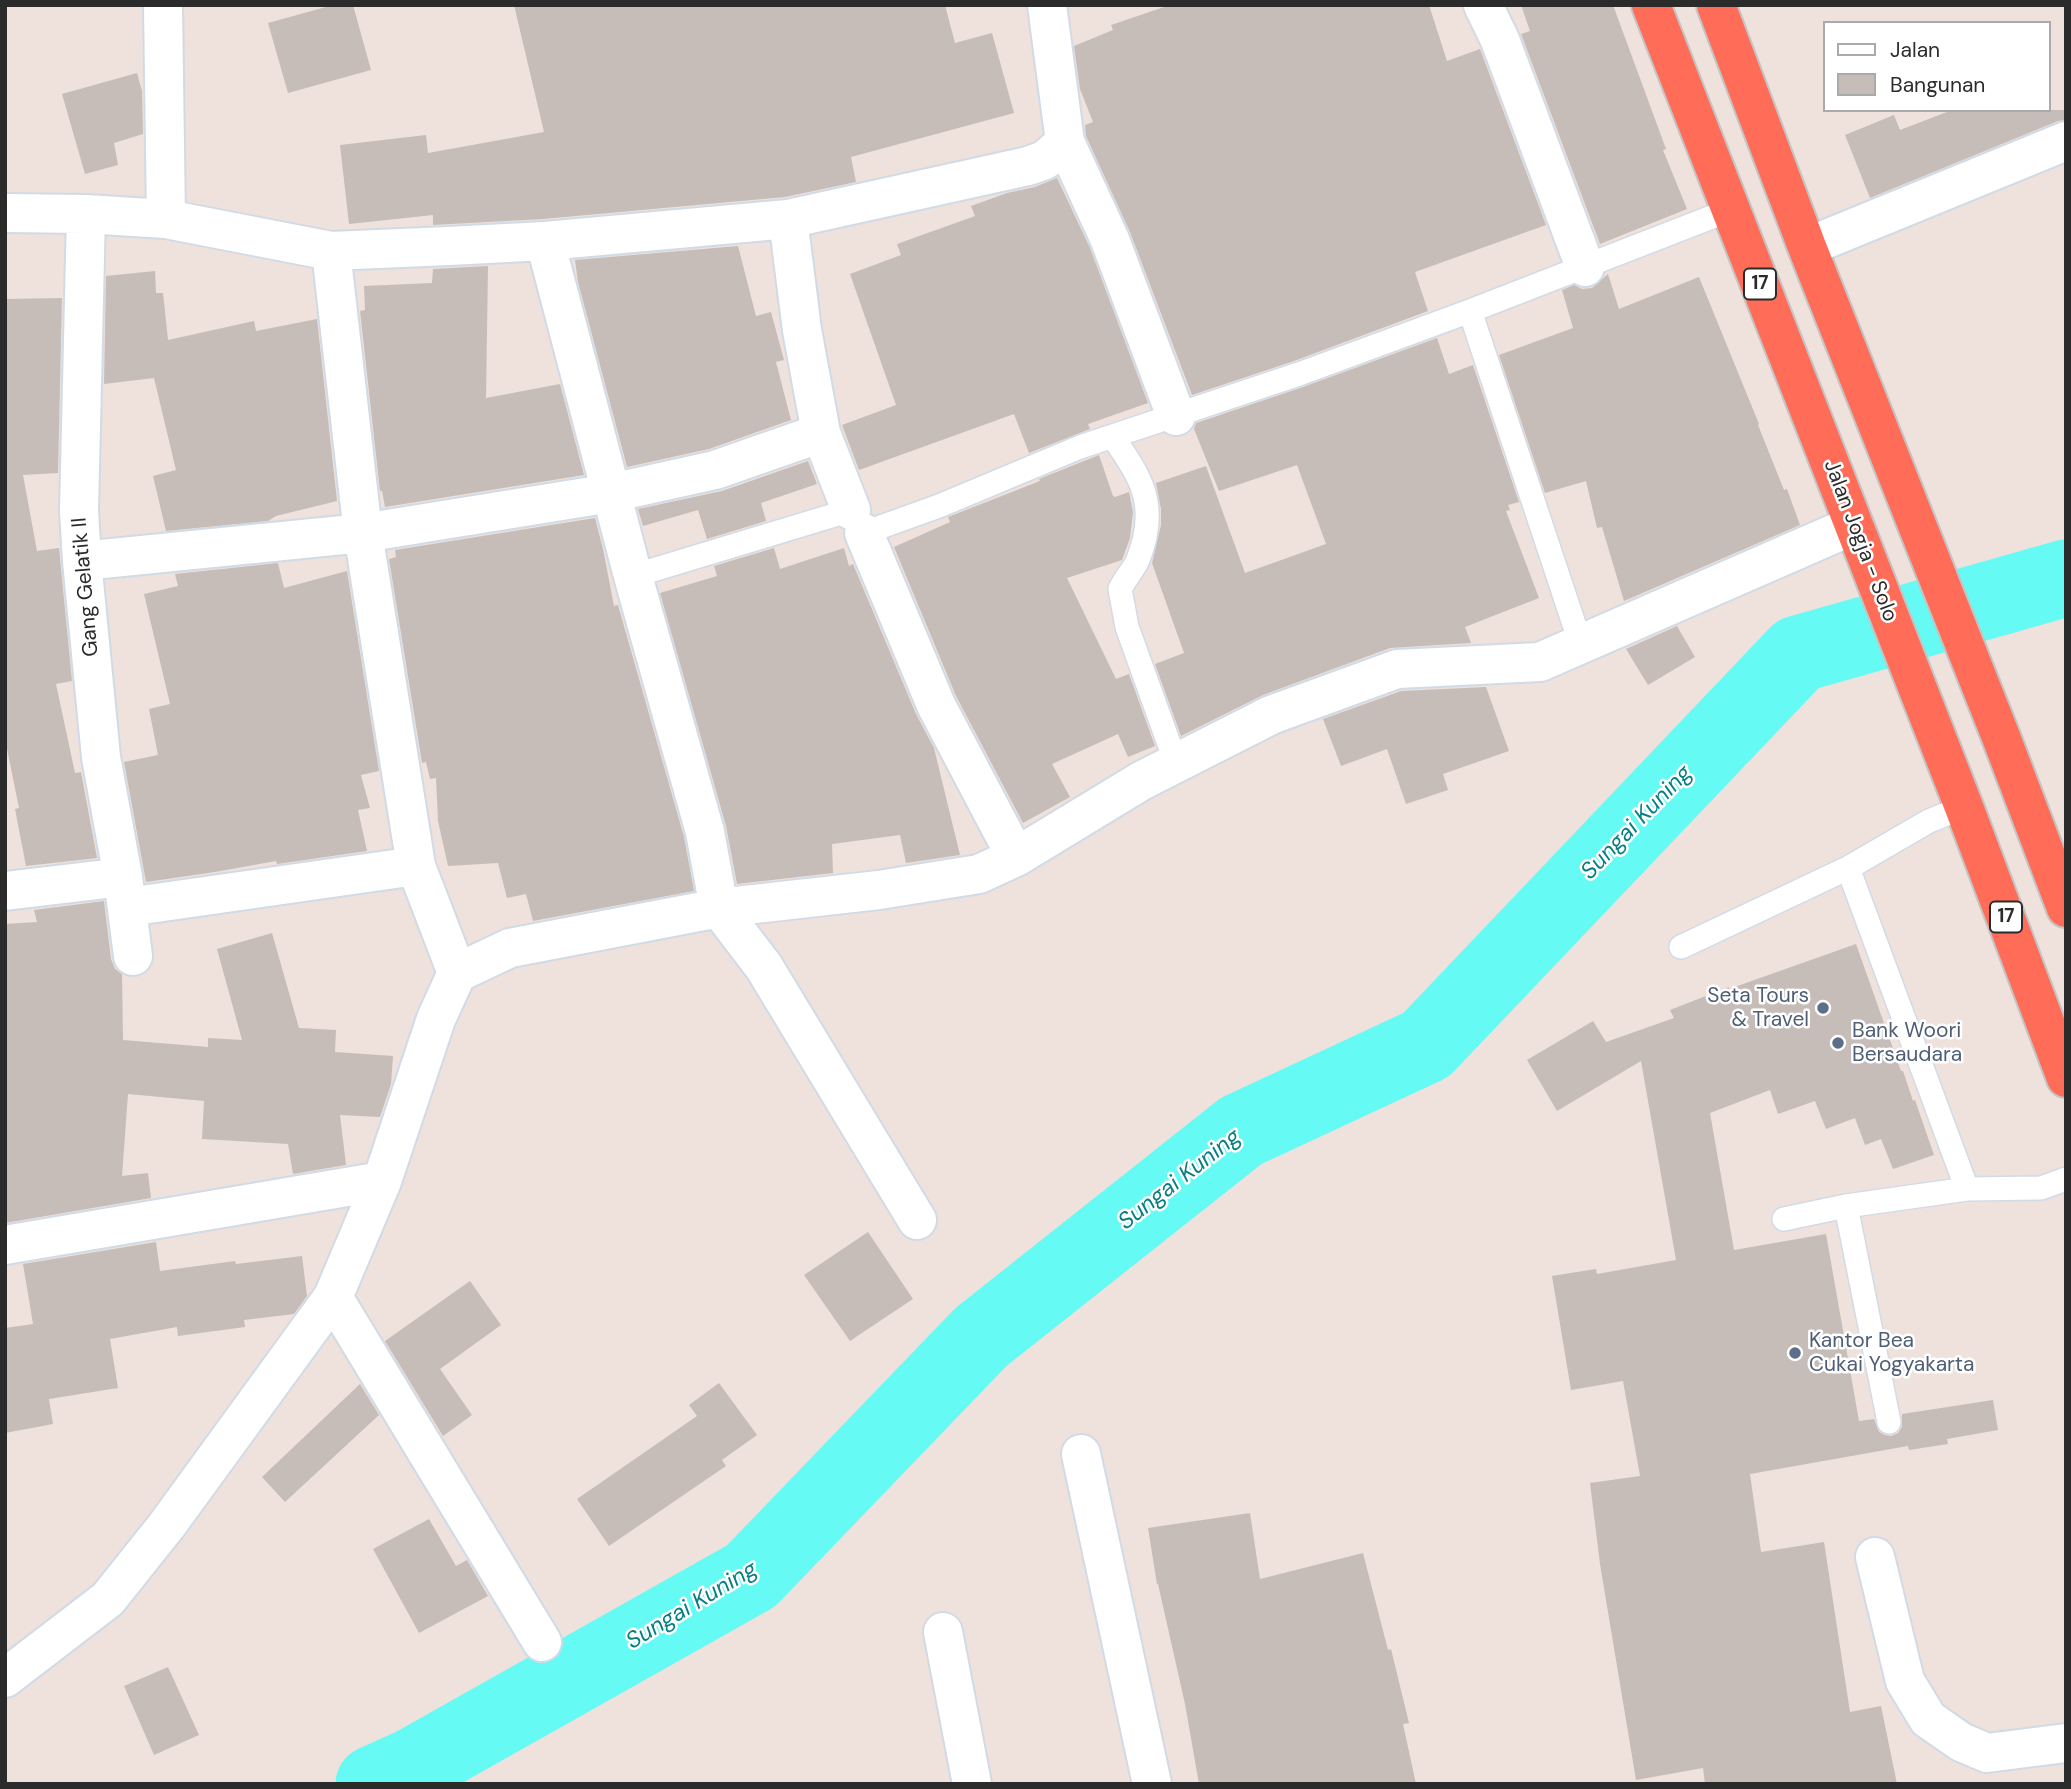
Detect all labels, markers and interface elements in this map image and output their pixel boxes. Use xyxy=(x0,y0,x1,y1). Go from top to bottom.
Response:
legend xyxy=(1822,21,2050,112)
text: Jalan xyxy=(1890,36,1940,64)
text: Bangunan xyxy=(1890,71,1985,99)
road number: 17 xyxy=(1744,268,1776,300)
street label: Jalan Jogja - Solo xyxy=(1818,457,1902,625)
street label: Gang Gelatik II xyxy=(67,516,105,658)
water label: Sungai Kuning xyxy=(1576,760,1698,886)
road number: 17 xyxy=(1990,902,2022,932)
place label: Seta Tours & Travel xyxy=(1707,983,1809,1033)
marker: Seta Tours & Travel xyxy=(1815,1000,1831,1016)
place label: Bank Woori Bersaudara xyxy=(1852,1018,1962,1068)
marker: Bank Woori Bersaudara xyxy=(1830,1035,1846,1051)
water label: Sungai Kuning xyxy=(1113,1124,1247,1236)
place label: Kantor Bea Cukai Yogyakarta xyxy=(1809,1328,1975,1378)
marker: Kantor Bea Cukai Yogyakarta xyxy=(1787,1345,1803,1361)
water label: Sungai Kuning xyxy=(621,1556,763,1656)

